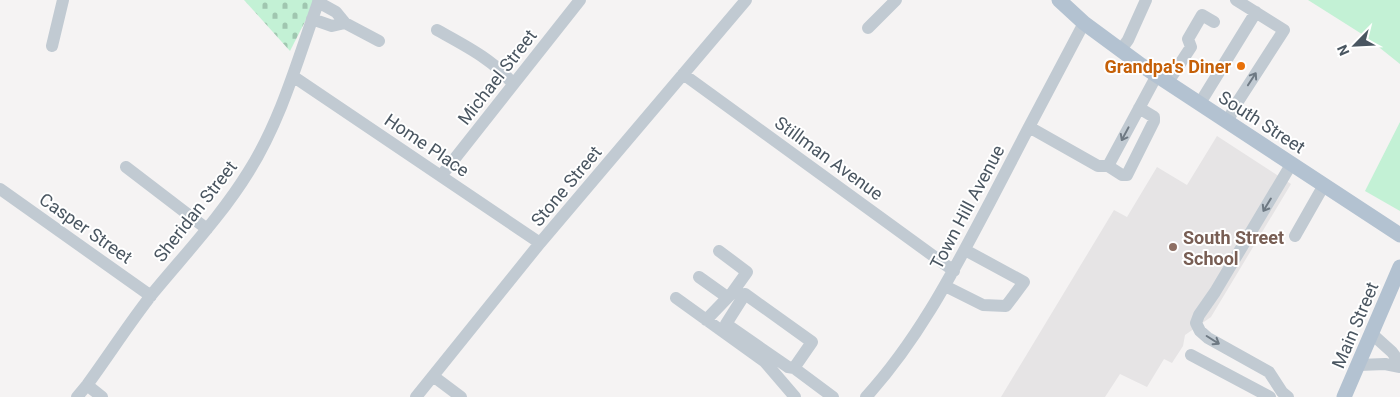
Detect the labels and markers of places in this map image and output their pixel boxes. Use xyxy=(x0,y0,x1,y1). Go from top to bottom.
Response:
place label: Grandpa's Diner xyxy=(1104,56,1231,77)
marker: Grandpa's Diner xyxy=(1235,60,1247,72)
place label: South Street School xyxy=(1183,227,1284,269)
marker: South Street School xyxy=(1167,241,1179,253)

